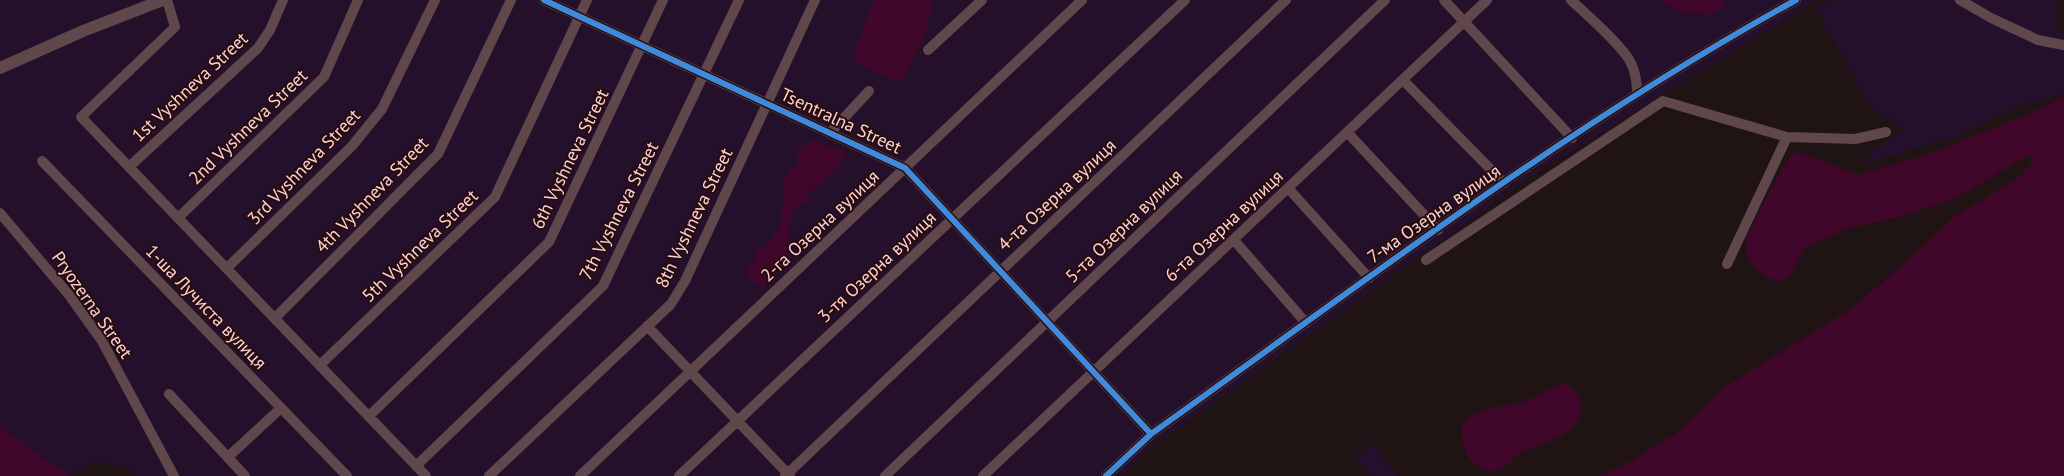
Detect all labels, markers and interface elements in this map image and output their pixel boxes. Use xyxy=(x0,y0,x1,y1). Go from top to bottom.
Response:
street label: 1st Vyshneva Street xyxy=(127,27,252,146)
street label: 2nd Vyshneva Street xyxy=(183,64,312,189)
street label: Tsentralna Street xyxy=(777,83,905,159)
street label: 6th Vyshneva Street xyxy=(526,85,613,232)
street label: 3rd Vyshneva Street xyxy=(242,104,365,229)
street label: 4th Vyshneva Street xyxy=(310,132,433,258)
street label: 4-та Озерна вулиця xyxy=(993,134,1121,255)
street label: 7th Vyshneva Street xyxy=(574,138,663,284)
street label: 8th Vyshneva Street xyxy=(650,144,737,291)
street label: 7-ма Озерна вулиця xyxy=(1363,159,1505,268)
street label: 5-та Озерна вулиця xyxy=(1060,164,1187,287)
street label: 2-га Озерна вулиця xyxy=(756,165,884,286)
street label: 6-та Озерна вулиця xyxy=(1160,165,1288,286)
street label: 5th Vyshneva Street xyxy=(357,184,483,307)
street label: 3-тя Озерна вулиця xyxy=(813,206,941,327)
street label: 1-ша Лучиста вулиця xyxy=(141,239,272,374)
street label: Pryozerna Street xyxy=(47,247,138,363)

